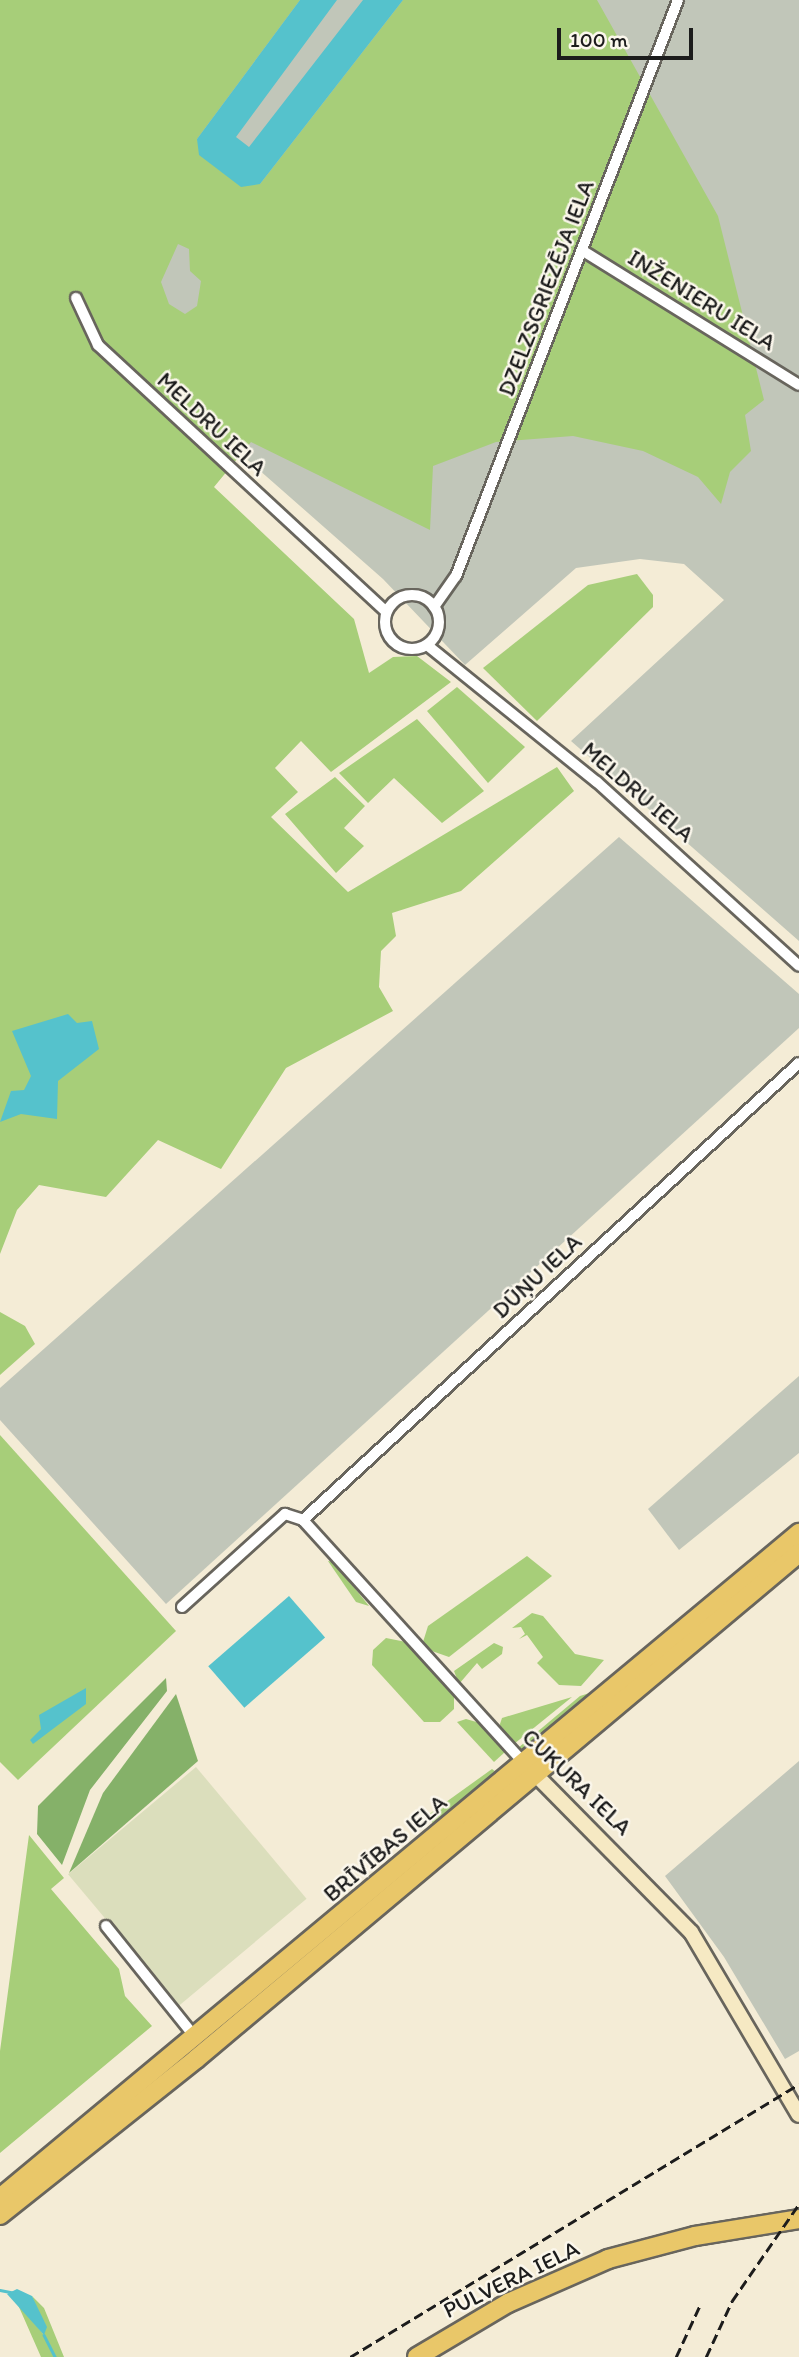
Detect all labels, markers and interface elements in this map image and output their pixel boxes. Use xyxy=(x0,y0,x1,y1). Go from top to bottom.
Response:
scale bar xyxy=(561,14,698,58)
text: 100 m xyxy=(570,27,628,52)
street label: DZELZSGRIEZĒJA IELA xyxy=(492,175,600,401)
street label: INŽENIERU IELA xyxy=(623,243,781,357)
street label: MELDRU IELA xyxy=(152,366,272,482)
street label: MELDRU IELA xyxy=(576,736,700,848)
street label: DŪŅU IELA xyxy=(486,1227,588,1325)
street label: CUKURA IELA xyxy=(517,1723,637,1841)
street label: BRĪVĪBAS IELA xyxy=(317,1788,453,1908)
street label: PULVERA IELA xyxy=(438,2234,584,2324)

